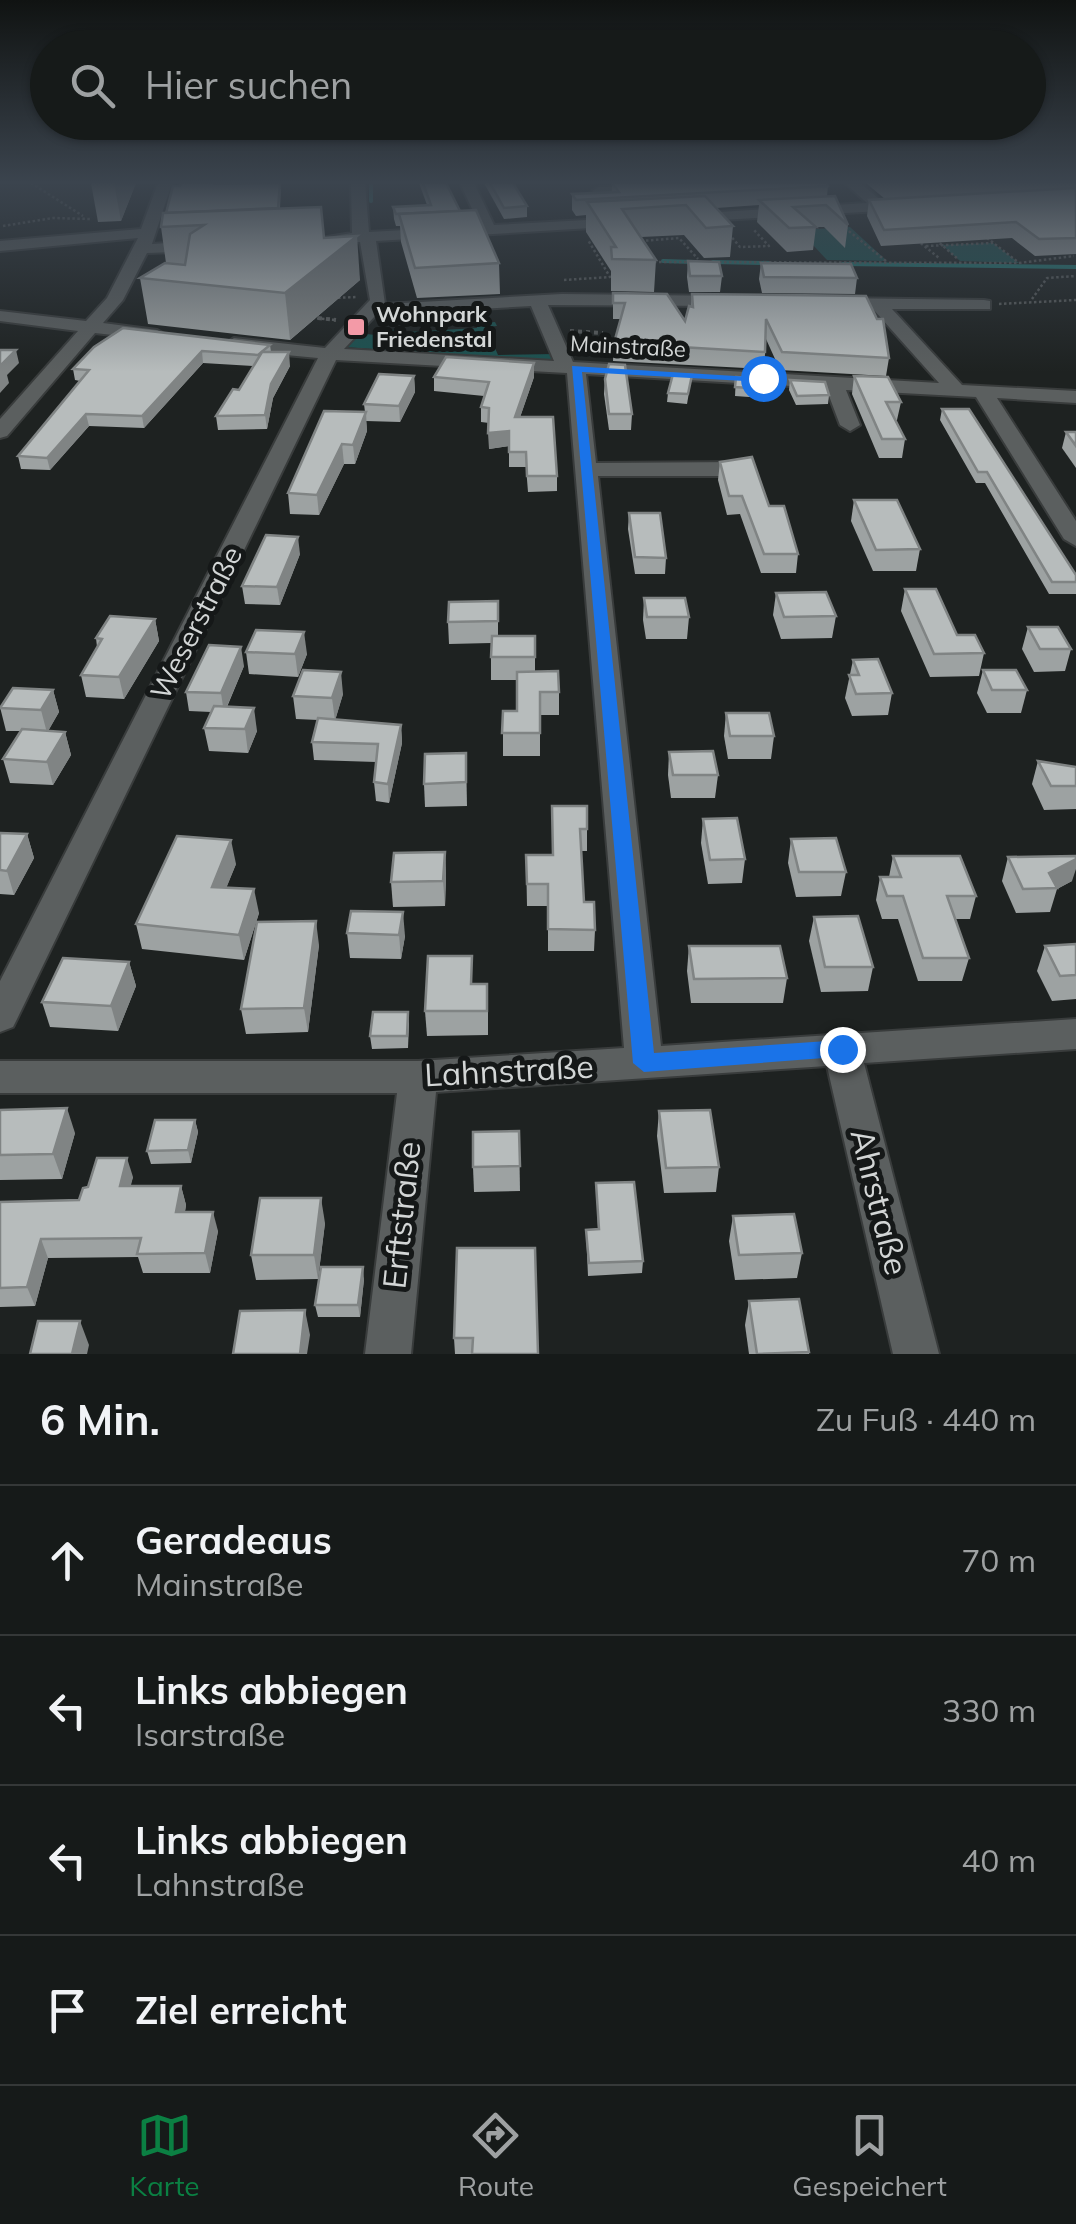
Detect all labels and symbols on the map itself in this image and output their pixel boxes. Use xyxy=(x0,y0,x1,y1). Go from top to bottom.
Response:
place label: Wohnpark Friedenstal xyxy=(376,300,492,353)
marker: Wohnpark Friedenstal xyxy=(345,316,367,338)
street label: Mainstraße xyxy=(569,329,687,363)
route start xyxy=(741,356,787,402)
street label: Weserstraße xyxy=(142,540,249,705)
route end xyxy=(820,1027,866,1073)
street label: Lahnstraße xyxy=(423,1046,595,1094)
street label: Ahrstraße xyxy=(843,1125,917,1279)
street label: Erftstraße xyxy=(373,1139,429,1290)

